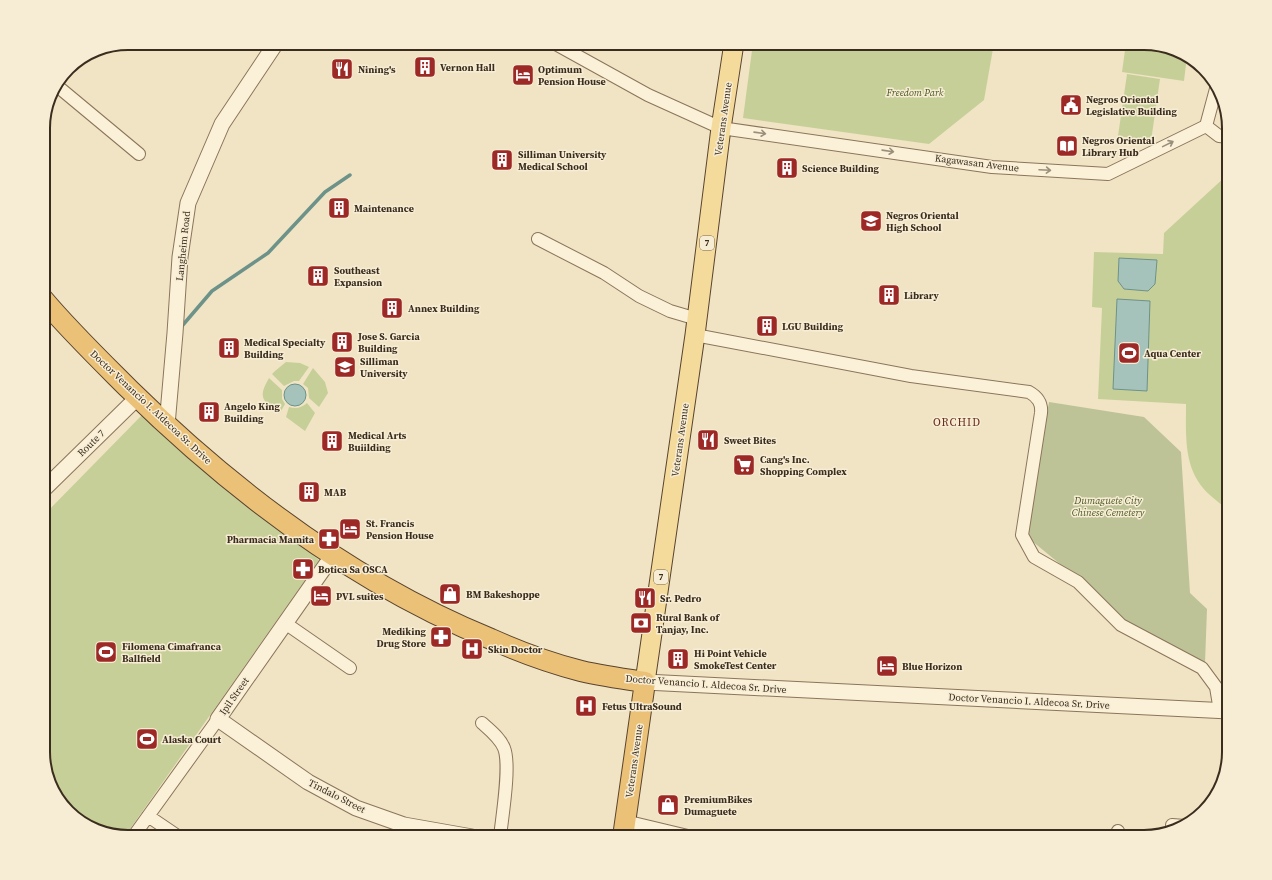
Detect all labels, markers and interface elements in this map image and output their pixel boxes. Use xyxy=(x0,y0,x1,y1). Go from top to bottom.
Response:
building icon: Vernon Hall xyxy=(412,54,438,80)
restaurant icon: Nining's xyxy=(329,56,355,82)
place label: Vernon Hall xyxy=(440,61,495,74)
hotel icon: Optimum Pension House xyxy=(510,62,536,88)
place label: Nining's xyxy=(358,63,396,76)
place label: Optimum Pension House xyxy=(538,63,606,88)
street label: Veterans Avenue xyxy=(711,81,735,157)
park label: Freedom Park xyxy=(886,86,944,99)
public building icon: Negros Oriental Legislative Building xyxy=(1058,92,1084,118)
place label: Negros Oriental Legislative Building xyxy=(1086,93,1178,118)
one-way arrow xyxy=(753,129,766,137)
library icon: Negros Oriental Library Hub xyxy=(1054,133,1080,159)
place label: Negros Oriental Library Hub xyxy=(1082,134,1155,159)
one-way arrow xyxy=(1162,140,1174,147)
building icon: Silliman University Medical School xyxy=(489,147,515,173)
one-way arrow xyxy=(881,147,894,155)
place label: Silliman University Medical School xyxy=(518,148,607,173)
street label: Kagawasan Avenue xyxy=(934,151,1020,175)
building icon: Science Building xyxy=(774,155,800,181)
place label: Science Building xyxy=(802,162,880,175)
one-way arrow xyxy=(1038,166,1051,174)
building icon: Maintenance xyxy=(326,195,352,221)
place label: Maintenance xyxy=(354,202,414,215)
school or university icon: Negros Oriental High School xyxy=(858,208,884,234)
place label: Negros Oriental High School xyxy=(886,209,959,234)
street label: Langheim Road xyxy=(173,210,193,282)
road number: 7 xyxy=(700,236,714,250)
building icon: Southeast Expansion xyxy=(305,263,331,289)
place label: Southeast Expansion xyxy=(334,264,382,289)
building icon: Library xyxy=(876,282,902,308)
place label: Library xyxy=(904,289,940,302)
building icon: Annex Building xyxy=(379,295,405,321)
place label: Annex Building xyxy=(408,302,480,315)
building icon: LGU Building xyxy=(754,313,780,339)
place label: LGU Building xyxy=(782,320,844,333)
building icon: Jose S. Garcia Building xyxy=(329,329,355,355)
place label: Jose S. Garcia Building xyxy=(357,330,420,355)
building icon: Medical Specialty Building xyxy=(216,335,242,361)
place label: Medical Specialty Building xyxy=(244,336,326,361)
sports icon: Aqua Center xyxy=(1116,340,1142,366)
street label: Doctor Venancio I. Aldecoa Sr. Drive xyxy=(87,347,215,467)
place label: Aqua Center xyxy=(1144,347,1201,360)
school or university icon: Silliman University xyxy=(332,354,358,380)
place label: Silliman University xyxy=(360,355,408,380)
building icon: Angelo King Building xyxy=(196,399,222,425)
place label: Angelo King Building xyxy=(224,400,281,425)
street label: Veterans Avenue xyxy=(668,402,692,478)
district label: ORCHID xyxy=(933,415,981,430)
street label: Route 7 xyxy=(75,427,107,459)
restaurant icon: Sweet Bites xyxy=(695,427,721,453)
building icon: Medical Arts Buiilding xyxy=(319,428,345,454)
place label: Medical Arts Buiilding xyxy=(348,429,407,454)
place label: Sweet Bites xyxy=(724,434,776,447)
supermarket icon: Cang's Inc. Shopping Complex xyxy=(731,452,757,478)
place label: Cang's Inc. Shopping Complex xyxy=(760,453,847,478)
building icon: MAB xyxy=(296,479,322,505)
place label: MAB xyxy=(324,486,347,499)
park label: Dumaguete City Chinese Cemetery xyxy=(1072,494,1145,519)
hotel icon: St. Francis Pension House xyxy=(337,516,363,542)
place label: St. Francis Pension House xyxy=(366,517,434,542)
pharmacy icon: Pharmacia Mamita xyxy=(316,526,342,552)
place label: Pharmacia Mamita xyxy=(227,533,315,546)
pharmacy icon: Botica Sa OSCA xyxy=(290,556,316,582)
place label: Botica Sa OSCA xyxy=(318,563,388,576)
road number: 7 xyxy=(654,570,668,584)
shop icon: BM Bakeshoppe xyxy=(437,581,463,607)
hotel icon: PVL suites xyxy=(308,583,334,609)
restaurant icon: Sr. Pedro xyxy=(632,585,658,611)
place label: BM Bakeshoppe xyxy=(466,588,540,601)
place label: PVL suites xyxy=(336,590,384,603)
place label: Sr. Pedro xyxy=(660,592,702,605)
bank icon: Rural Bank of Tanjay, Inc. xyxy=(628,610,654,636)
place label: Rural Bank of Tanjay, Inc. xyxy=(656,611,720,636)
pharmacy icon: Mediking Drug Store xyxy=(428,624,454,650)
place label: Mediking Drug Store xyxy=(376,625,427,650)
hospital icon: Skin Doctor xyxy=(459,636,485,662)
sports icon: Filomena Cimafranca Ballfield xyxy=(93,639,119,665)
place label: Filomena Cimafranca Ballfield xyxy=(122,640,222,665)
place label: Skin Doctor xyxy=(488,643,543,656)
building icon: Hi Point Vehicle SmokeTest Center xyxy=(665,646,691,672)
place label: Hi Point Vehicle SmokeTest Center xyxy=(694,647,777,672)
hotel icon: Blue Horizon xyxy=(874,653,900,679)
place label: Blue Horizon xyxy=(902,660,962,673)
street label: Doctor Venancio I. Aldecoa Sr. Drive xyxy=(625,672,787,696)
street label: Ipil Street xyxy=(216,674,252,718)
street label: Doctor Venancio I. Aldecoa Sr. Drive xyxy=(948,690,1110,712)
hospital icon: Fetus UltraSound xyxy=(573,693,599,719)
place label: Fetus UltraSound xyxy=(602,700,682,713)
street label: Veterans Avenue xyxy=(622,723,646,799)
sports icon: Alaska Court xyxy=(134,726,160,752)
place label: Alaska Court xyxy=(162,733,222,746)
street label: Tindalo Street xyxy=(306,776,368,816)
shop icon: PremiumBikes Dumaguete xyxy=(655,792,681,818)
place label: PremiumBikes Dumaguete xyxy=(684,793,753,818)

